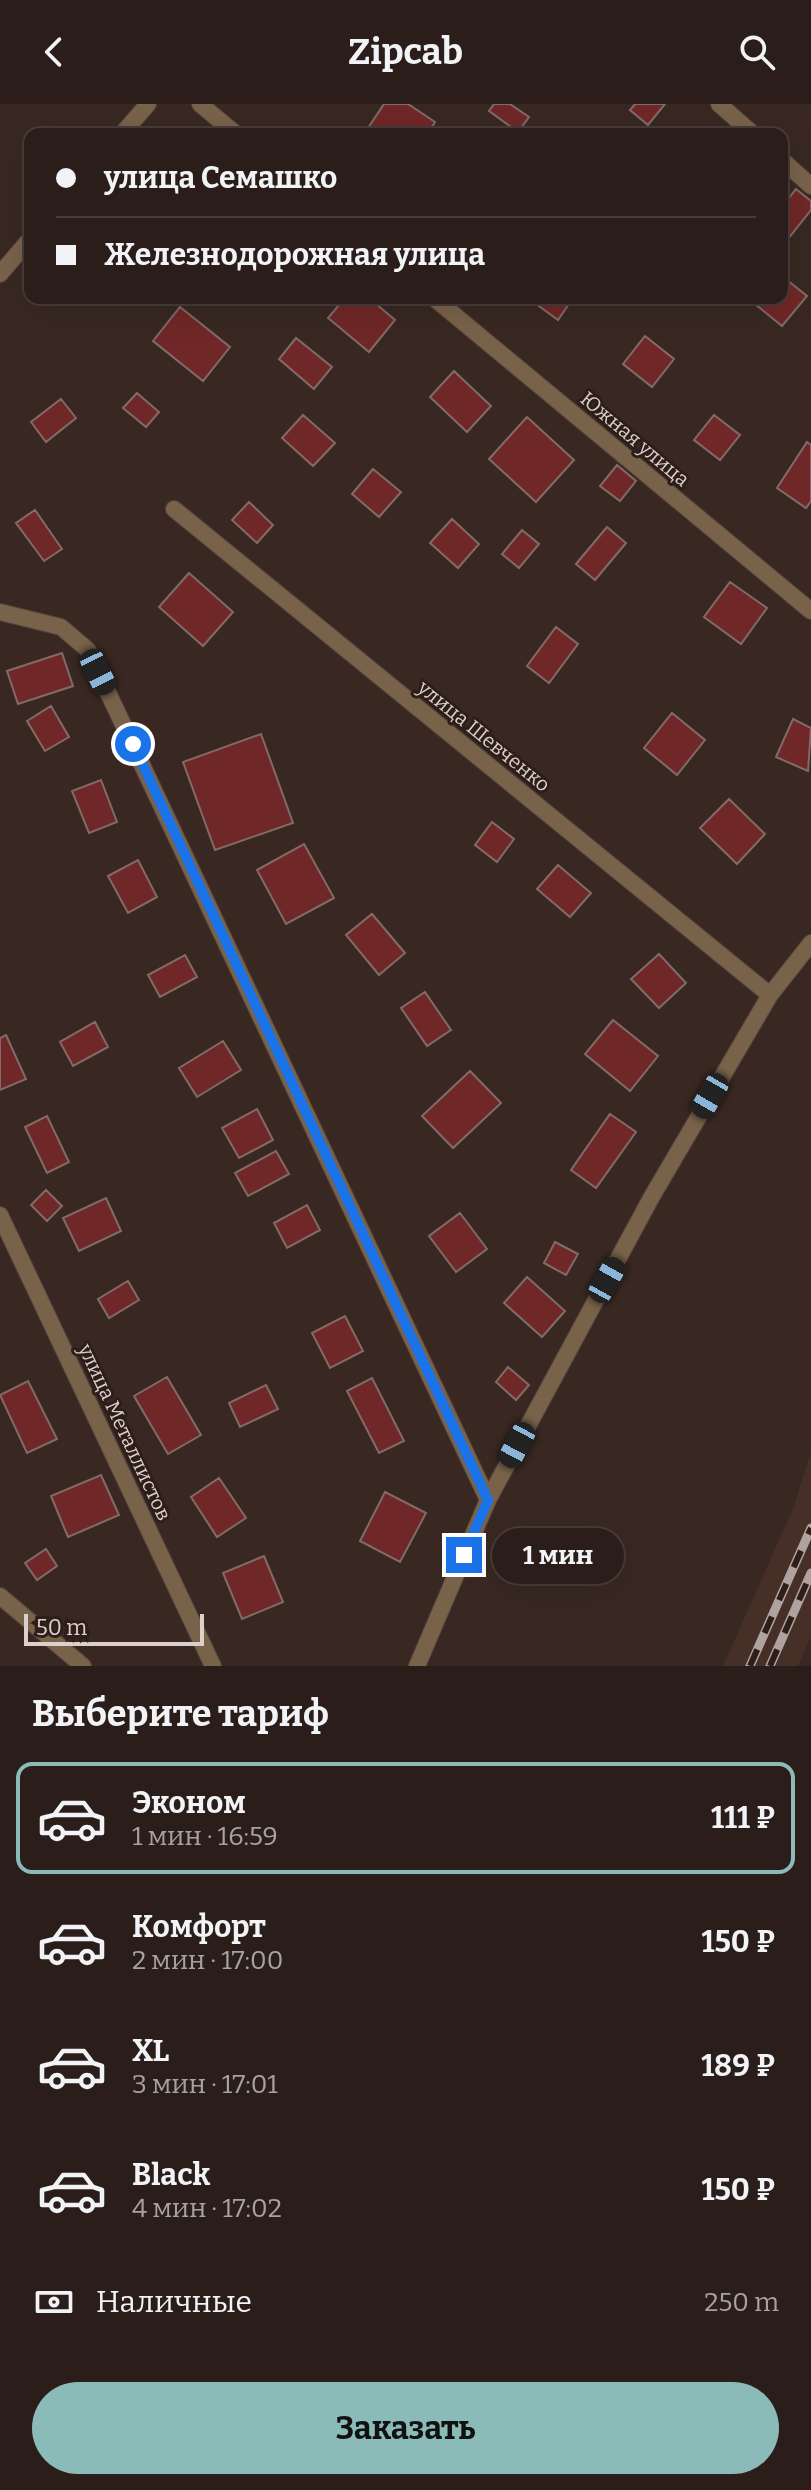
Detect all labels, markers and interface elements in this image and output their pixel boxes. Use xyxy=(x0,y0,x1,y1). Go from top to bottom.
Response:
icon: back xyxy=(32,30,76,74)
text: Zipcab xyxy=(348,30,463,74)
icon: search xyxy=(735,30,779,74)
text: улица Семашко xyxy=(104,160,337,196)
text: Железнодорожная улица xyxy=(104,237,485,273)
street label: Южная улица xyxy=(576,387,694,492)
car xyxy=(77,645,119,699)
street label: улица Шевченко xyxy=(412,675,555,797)
route start xyxy=(115,726,151,762)
car xyxy=(688,1069,732,1123)
car xyxy=(585,1253,629,1307)
street label: улица Металлистов xyxy=(73,1339,176,1524)
car xyxy=(495,1418,539,1472)
callout: 1 мин xyxy=(492,1527,624,1583)
route end xyxy=(446,1537,482,1573)
text: 1 мин xyxy=(523,1540,593,1571)
scale bar xyxy=(24,1610,204,1646)
text: 50 m xyxy=(36,1614,87,1641)
text: Выберите тариф xyxy=(32,1692,329,1736)
icon: car xyxy=(36,1782,108,1854)
text: Эконом xyxy=(132,1785,246,1821)
text: 111 ₽ xyxy=(711,1800,775,1836)
text: 1 мин · 16:59 xyxy=(132,1821,278,1852)
icon: car xyxy=(36,1906,108,1978)
text: Комфорт xyxy=(132,1909,266,1945)
text: 150 ₽ xyxy=(701,1924,775,1960)
text: 2 мин · 17:00 xyxy=(132,1945,283,1976)
icon: car xyxy=(36,2030,108,2102)
text: XL xyxy=(132,2033,169,2069)
text: 189 ₽ xyxy=(701,2048,775,2084)
text: 3 мин · 17:01 xyxy=(132,2069,278,2100)
icon: car xyxy=(36,2154,108,2226)
text: Black xyxy=(132,2157,210,2193)
text: 150 ₽ xyxy=(701,2172,775,2208)
text: 4 мин · 17:02 xyxy=(132,2193,282,2224)
icon: cash xyxy=(32,2280,76,2324)
text: Наличные xyxy=(96,2284,252,2320)
text: 250 m xyxy=(704,2287,779,2318)
button: Заказать xyxy=(32,2382,779,2474)

